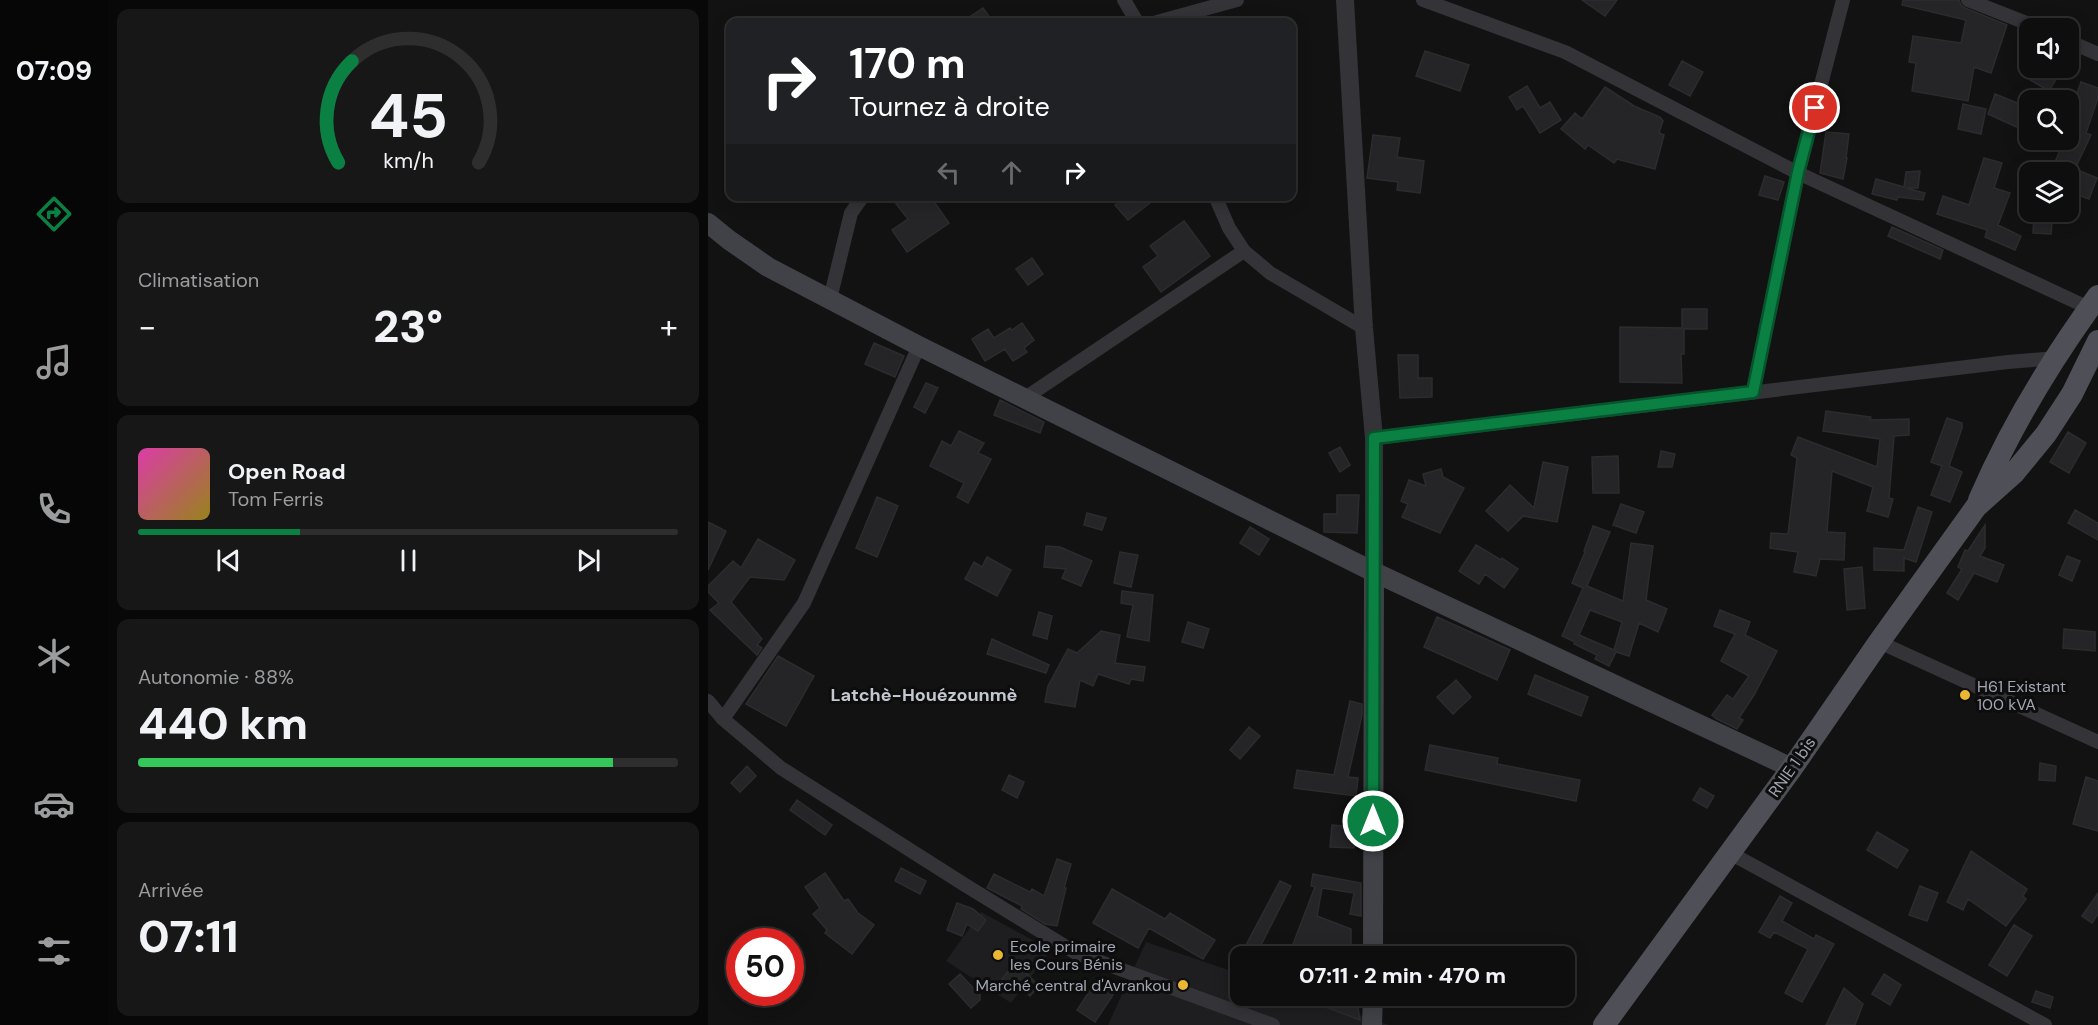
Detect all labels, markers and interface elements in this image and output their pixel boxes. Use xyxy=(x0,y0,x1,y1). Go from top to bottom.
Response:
map controls xyxy=(2019,18,2079,222)
button: sound xyxy=(2019,18,2079,78)
text: 170 m xyxy=(849,36,966,91)
icon: right xyxy=(750,42,828,120)
text: 07:09 xyxy=(16,53,92,88)
text: 45 xyxy=(368,75,448,156)
pin xyxy=(1789,82,1840,133)
text: Tournez à droite xyxy=(849,89,1050,124)
button: search xyxy=(2019,90,2079,150)
icon: arrive xyxy=(1798,91,1831,124)
text: km/h xyxy=(383,147,433,175)
icon: left xyxy=(932,156,965,189)
icon: ahead xyxy=(995,156,1028,189)
icon: right xyxy=(1058,156,1091,189)
button: layers xyxy=(2019,162,2079,222)
icon: directions xyxy=(33,193,75,235)
text: Climatisation xyxy=(138,267,259,293)
text: 23° xyxy=(373,297,443,356)
text: − xyxy=(138,305,156,348)
text: + xyxy=(660,305,678,348)
icon: music xyxy=(33,341,75,383)
text: Open Road xyxy=(228,457,346,486)
text: Tom Ferris xyxy=(228,486,324,512)
icon: phone xyxy=(33,488,75,530)
icon: previous xyxy=(212,544,245,577)
icon: pause xyxy=(392,544,425,577)
icon: next xyxy=(572,544,605,577)
icon: climate xyxy=(33,635,75,677)
text: Autonomie · 88% xyxy=(138,664,294,690)
place label: H61 Existant 100 kVA xyxy=(1977,676,2066,715)
district label: Latchè-Houézounmè xyxy=(831,683,1018,707)
marker: H61 Existant 100 kVA xyxy=(1958,688,1972,702)
text: 440 km xyxy=(138,694,308,753)
street label: RNIE 1 bis xyxy=(1764,733,1820,801)
icon: car xyxy=(33,783,75,825)
position arrow xyxy=(1341,789,1405,853)
text: Arrivée xyxy=(138,877,204,903)
text: 07:11 xyxy=(138,907,239,966)
speed limit sign: 50 xyxy=(726,928,804,1006)
icon: filters xyxy=(33,930,75,972)
place label: Ecole primaire les Cours Bénis xyxy=(1010,936,1123,975)
marker: Ecole primaire les Cours Bénis xyxy=(991,948,1005,962)
text: 07:11 · 2 min · 470 m xyxy=(1299,961,1506,990)
place label: Marché central d'Avrankou xyxy=(976,975,1171,996)
marker: Marché central d'Avrankou xyxy=(1176,978,1190,992)

